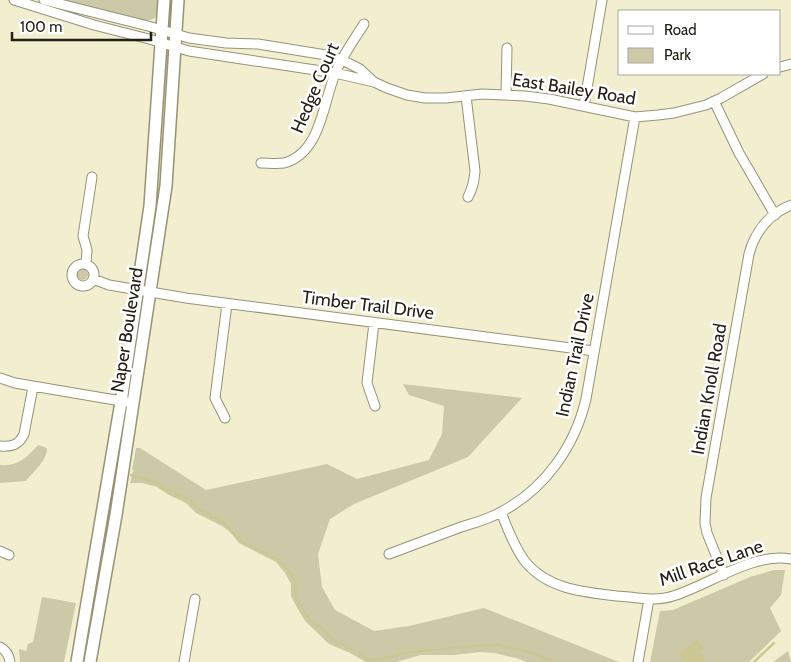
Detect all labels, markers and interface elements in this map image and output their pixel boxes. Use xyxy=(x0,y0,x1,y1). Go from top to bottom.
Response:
scale bar xyxy=(12,10,151,42)
legend xyxy=(618,10,781,75)
text: 100 m xyxy=(20,18,62,36)
text: Road xyxy=(664,21,697,39)
street label: Hedge Court xyxy=(286,40,344,136)
text: Park xyxy=(664,46,691,64)
street label: East Bailey Road xyxy=(511,68,637,110)
street label: Naper Boulevard xyxy=(106,266,148,394)
street label: Timber Trail Drive xyxy=(301,286,435,324)
street label: Indian Trail Drive xyxy=(551,291,599,419)
street label: Indian Knoll Road xyxy=(687,322,731,456)
street label: Mill Race Lane xyxy=(656,535,766,591)

